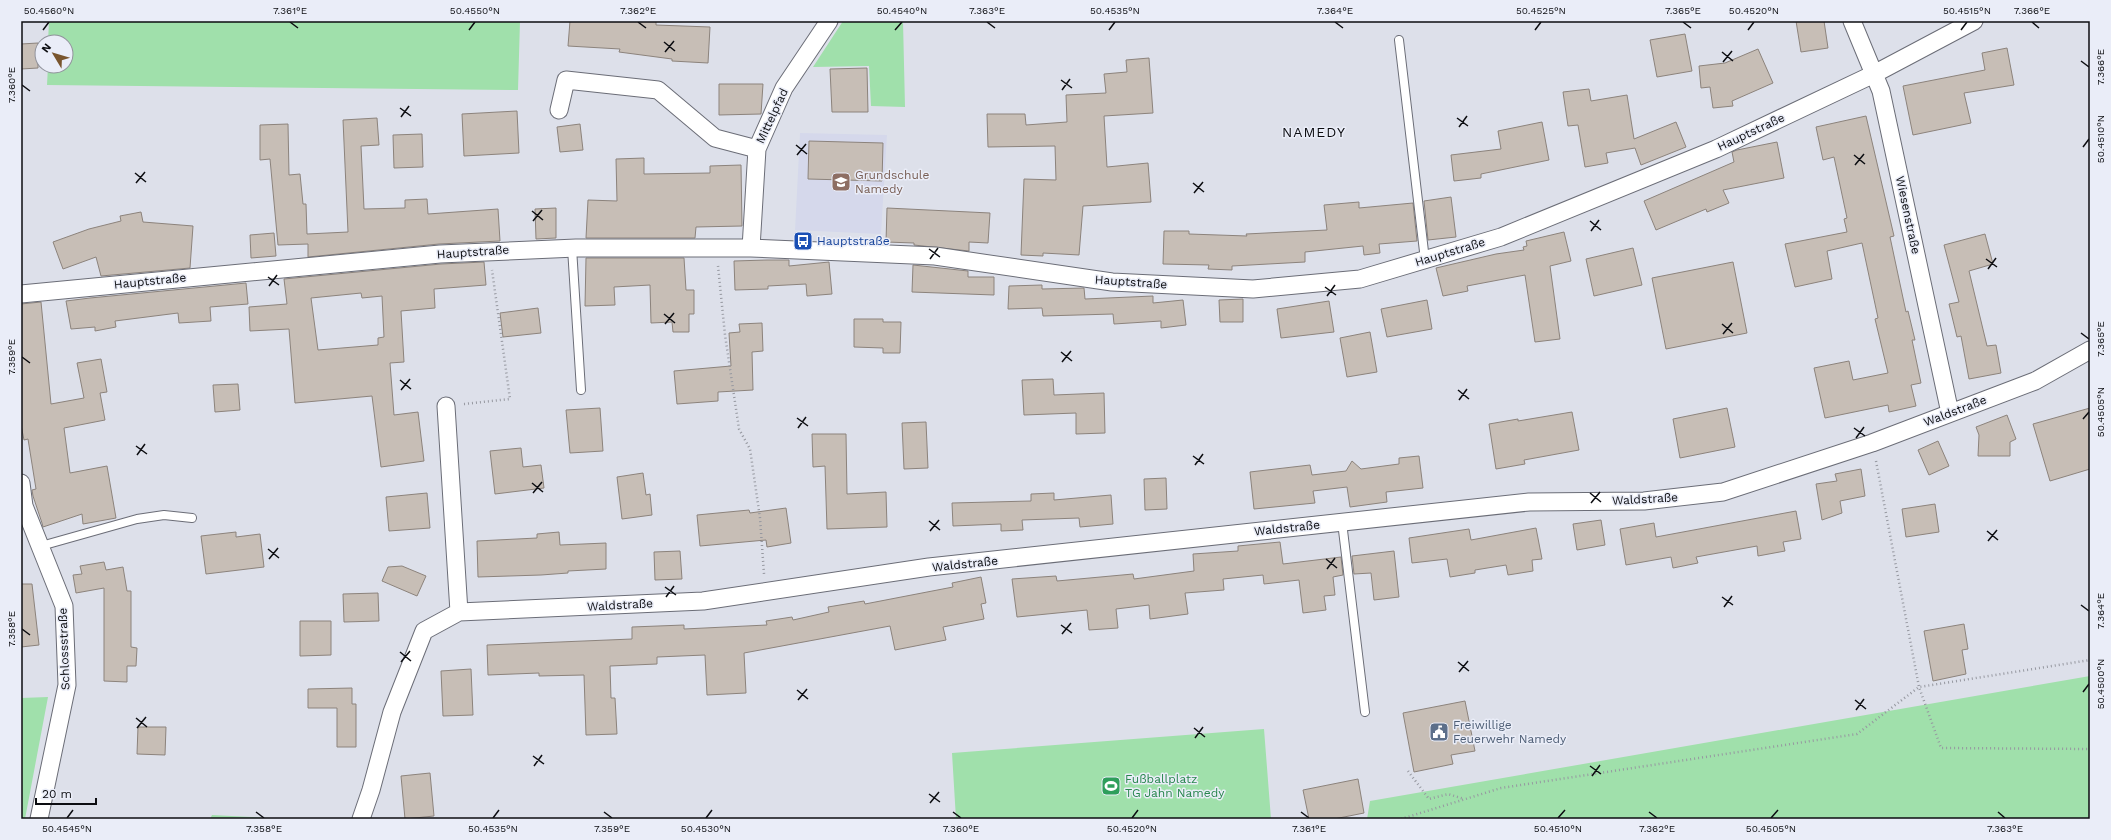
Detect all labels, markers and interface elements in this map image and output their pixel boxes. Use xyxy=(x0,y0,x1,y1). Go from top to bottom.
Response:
text: 50.4560°N xyxy=(24,5,74,16)
text: 7.361°E xyxy=(273,5,307,16)
text: 50.4550°N xyxy=(450,5,500,16)
text: 7.362°E xyxy=(620,5,656,16)
text: 50.4540°N xyxy=(877,5,927,16)
text: 7.363°E xyxy=(969,5,1005,16)
text: 50.4535°N xyxy=(1090,5,1140,16)
text: 7.364°E xyxy=(1317,5,1353,16)
text: 50.4525°N xyxy=(1516,5,1566,16)
text: 7.365°E xyxy=(1665,5,1701,16)
text: 50.4520°N xyxy=(1729,5,1779,16)
text: 50.4515°N xyxy=(1943,5,1991,16)
text: 7.366°E xyxy=(2014,5,2050,16)
north arrow xyxy=(34,34,74,74)
text: N xyxy=(39,41,54,55)
text: 7.366°E xyxy=(2095,49,2106,85)
text: 7.360°E xyxy=(6,67,17,103)
street label: Mittelpfad xyxy=(753,86,791,146)
street label: Hauptstraße xyxy=(1715,110,1787,154)
text: 50.4510°N xyxy=(2095,115,2106,163)
district label: NAMEDY xyxy=(1282,124,1346,140)
place label: Grundschule Namedy xyxy=(855,168,929,196)
school or university icon: Grundschule Namedy xyxy=(830,171,852,193)
street label: Wiesenstraße xyxy=(1893,175,1923,255)
bus stop icon: Hauptstraße xyxy=(792,230,814,252)
place label: Hauptstraße xyxy=(817,234,890,248)
street label: Hauptstraße xyxy=(1413,235,1487,269)
street label: Hauptstraße xyxy=(436,242,510,262)
street label: Hauptstraße xyxy=(113,270,187,292)
street label: Hauptstraße xyxy=(1094,272,1168,292)
text: 7.365°E xyxy=(2095,321,2106,357)
text: 7.359°E xyxy=(6,339,17,375)
text: 50.4505°N xyxy=(2095,387,2106,437)
street label: Waldstraße xyxy=(1922,393,1988,429)
street label: Waldstraße xyxy=(1612,490,1679,508)
street label: Waldstraße xyxy=(1253,518,1321,538)
street label: Waldstraße xyxy=(931,554,999,574)
text: 7.364°E xyxy=(2095,593,2106,629)
street label: Waldstraße xyxy=(587,596,654,614)
street label: Schlossstraße xyxy=(56,607,72,691)
text: 7.358°E xyxy=(6,611,17,647)
text: 50.4500°N xyxy=(2095,659,2106,709)
place label: Freiwillige Feuerwehr Namedy xyxy=(1453,718,1567,746)
public building icon: Freiwillige Feuerwehr Namedy xyxy=(1428,721,1450,743)
place label: Fußballplatz TG Jahn Namedy xyxy=(1125,772,1225,800)
sports icon: Fußballplatz TG Jahn Namedy xyxy=(1100,775,1122,797)
scale bar xyxy=(36,780,96,806)
text: 20 m xyxy=(42,787,72,801)
text: 50.4545°N xyxy=(42,823,92,834)
text: 7.358°E xyxy=(246,823,282,834)
text: 50.4535°N xyxy=(468,823,518,834)
text: 7.359°E xyxy=(594,823,630,834)
text: 50.4530°N xyxy=(681,823,731,834)
text: 7.360°E xyxy=(943,823,979,834)
text: 50.4520°N xyxy=(1107,823,1157,834)
text: 7.361°E xyxy=(1292,823,1326,834)
text: 50.4510°N xyxy=(1534,823,1582,834)
text: 7.362°E xyxy=(1639,823,1675,834)
text: 50.4505°N xyxy=(1746,823,1796,834)
text: 7.363°E xyxy=(1987,823,2023,834)

